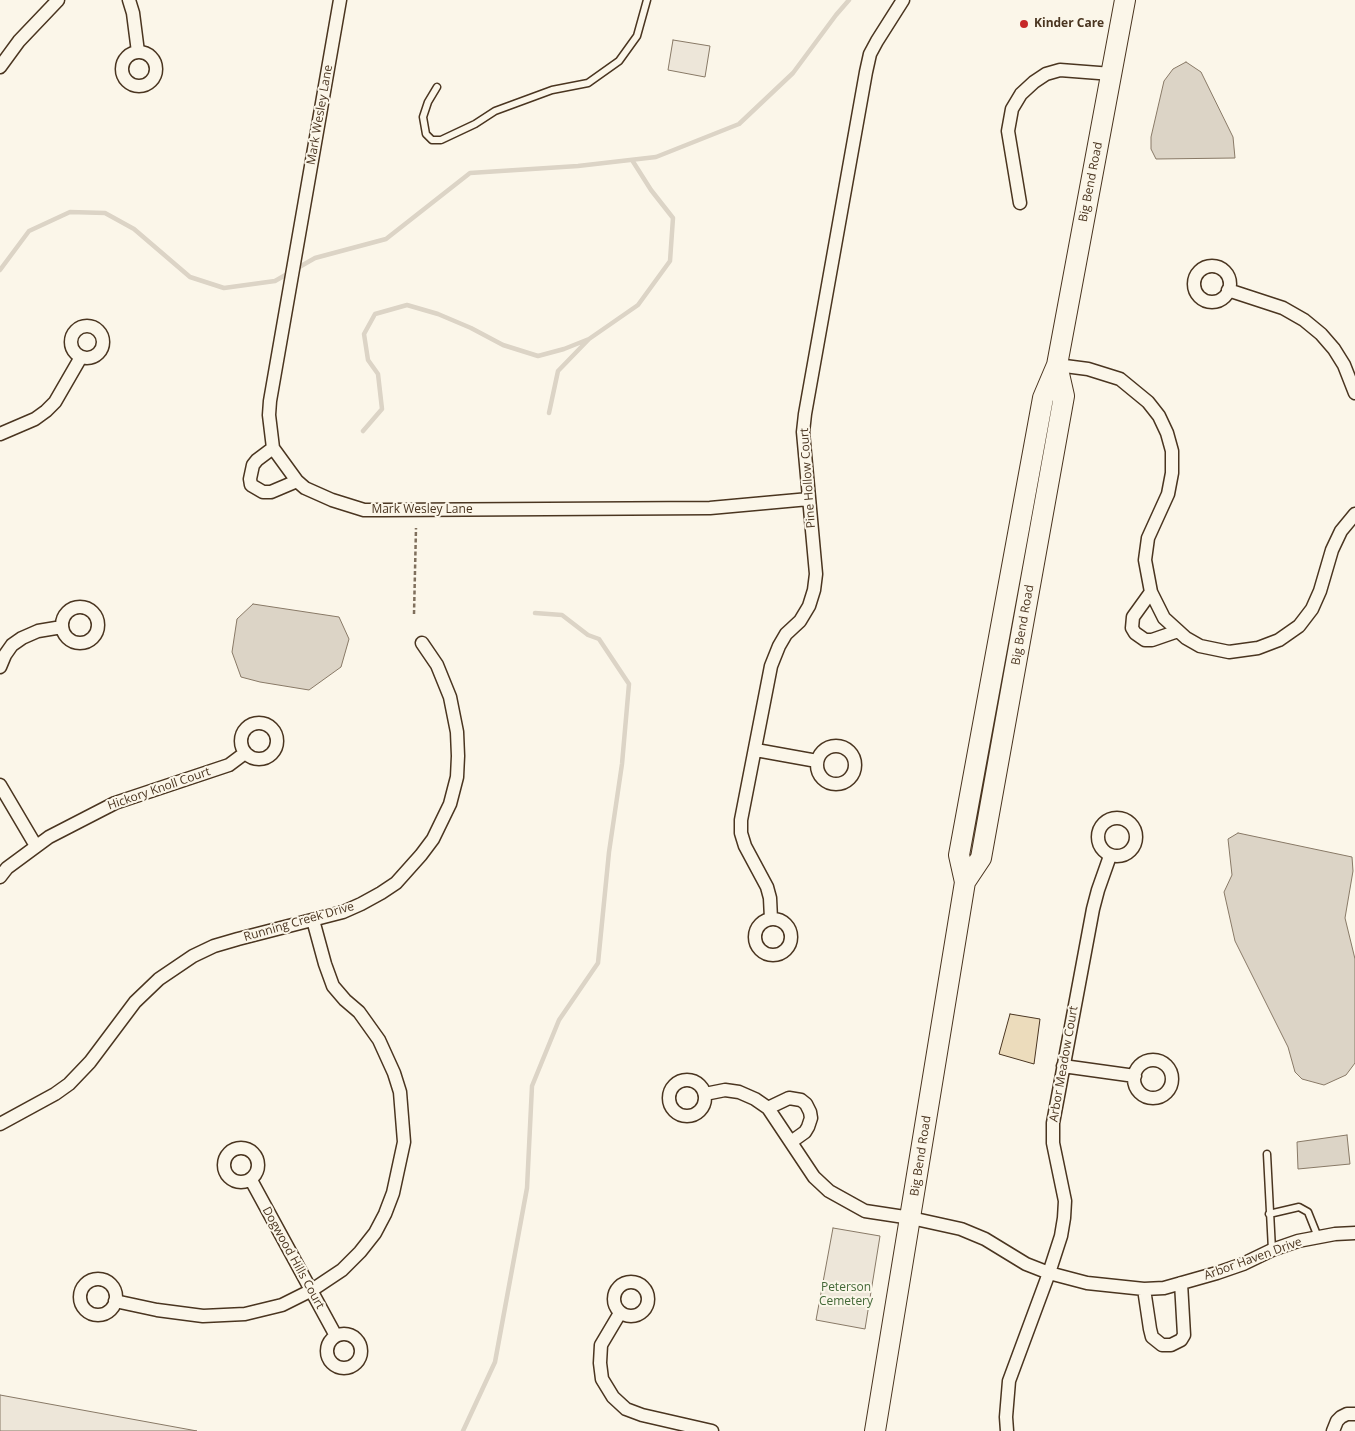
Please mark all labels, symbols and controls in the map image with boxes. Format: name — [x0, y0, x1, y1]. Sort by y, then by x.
place label: Kinder Care — [1034, 17, 1104, 31]
marker: Kinder Care — [1018, 18, 1030, 30]
street label: Mark Wesley Lane — [304, 64, 336, 166]
street label: Big Bend Road — [1076, 141, 1106, 223]
street label: Pine Hollow Court — [797, 427, 819, 529]
street label: Mark Wesley Lane — [371, 503, 473, 517]
street label: Big Bend Road — [1009, 584, 1037, 666]
street label: Hickory Knoll Court — [106, 765, 212, 813]
street label: Running Creek Drive — [242, 899, 356, 945]
street label: Arbor Meadow Court — [1047, 1005, 1081, 1123]
street label: Big Bend Road — [908, 1115, 934, 1197]
street label: Dogwood Hills Court — [259, 1204, 327, 1312]
street label: Arbor Haven Drive — [1202, 1235, 1304, 1283]
park label: Peterson Cemetery — [819, 1281, 873, 1309]

